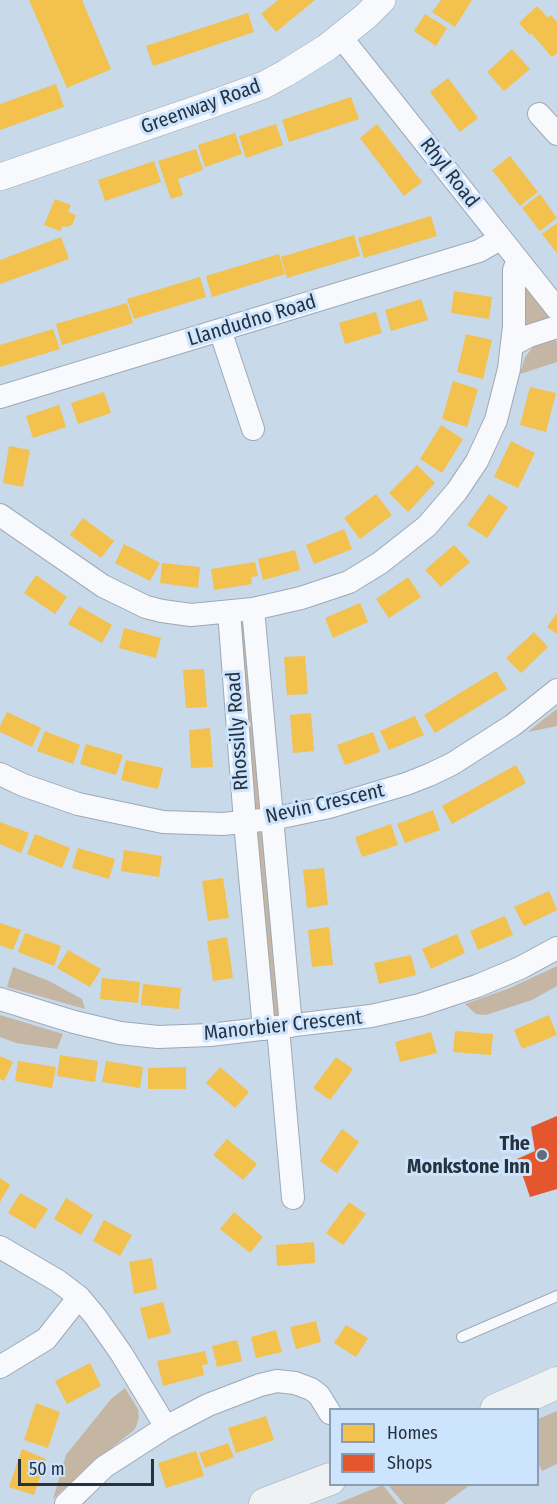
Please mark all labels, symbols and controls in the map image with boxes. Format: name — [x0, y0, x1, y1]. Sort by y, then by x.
street label: Greenway Road — [138, 74, 264, 140]
street label: Rhyl Road — [414, 133, 484, 213]
street label: Llandudno Road — [185, 290, 319, 352]
street label: Rhossilly Road — [222, 671, 254, 791]
street label: Nevin Crescent — [263, 779, 387, 829]
street label: Manorbier Crescent — [203, 1006, 363, 1046]
place label: The Monkstone Inn — [407, 1132, 530, 1179]
marker: The Monkstone Inn — [535, 1148, 549, 1162]
legend — [329, 1408, 539, 1486]
text: Homes — [387, 1422, 438, 1444]
scale bar — [21, 1447, 158, 1485]
text: Shops — [387, 1452, 432, 1474]
text: 50 m — [29, 1458, 65, 1480]

